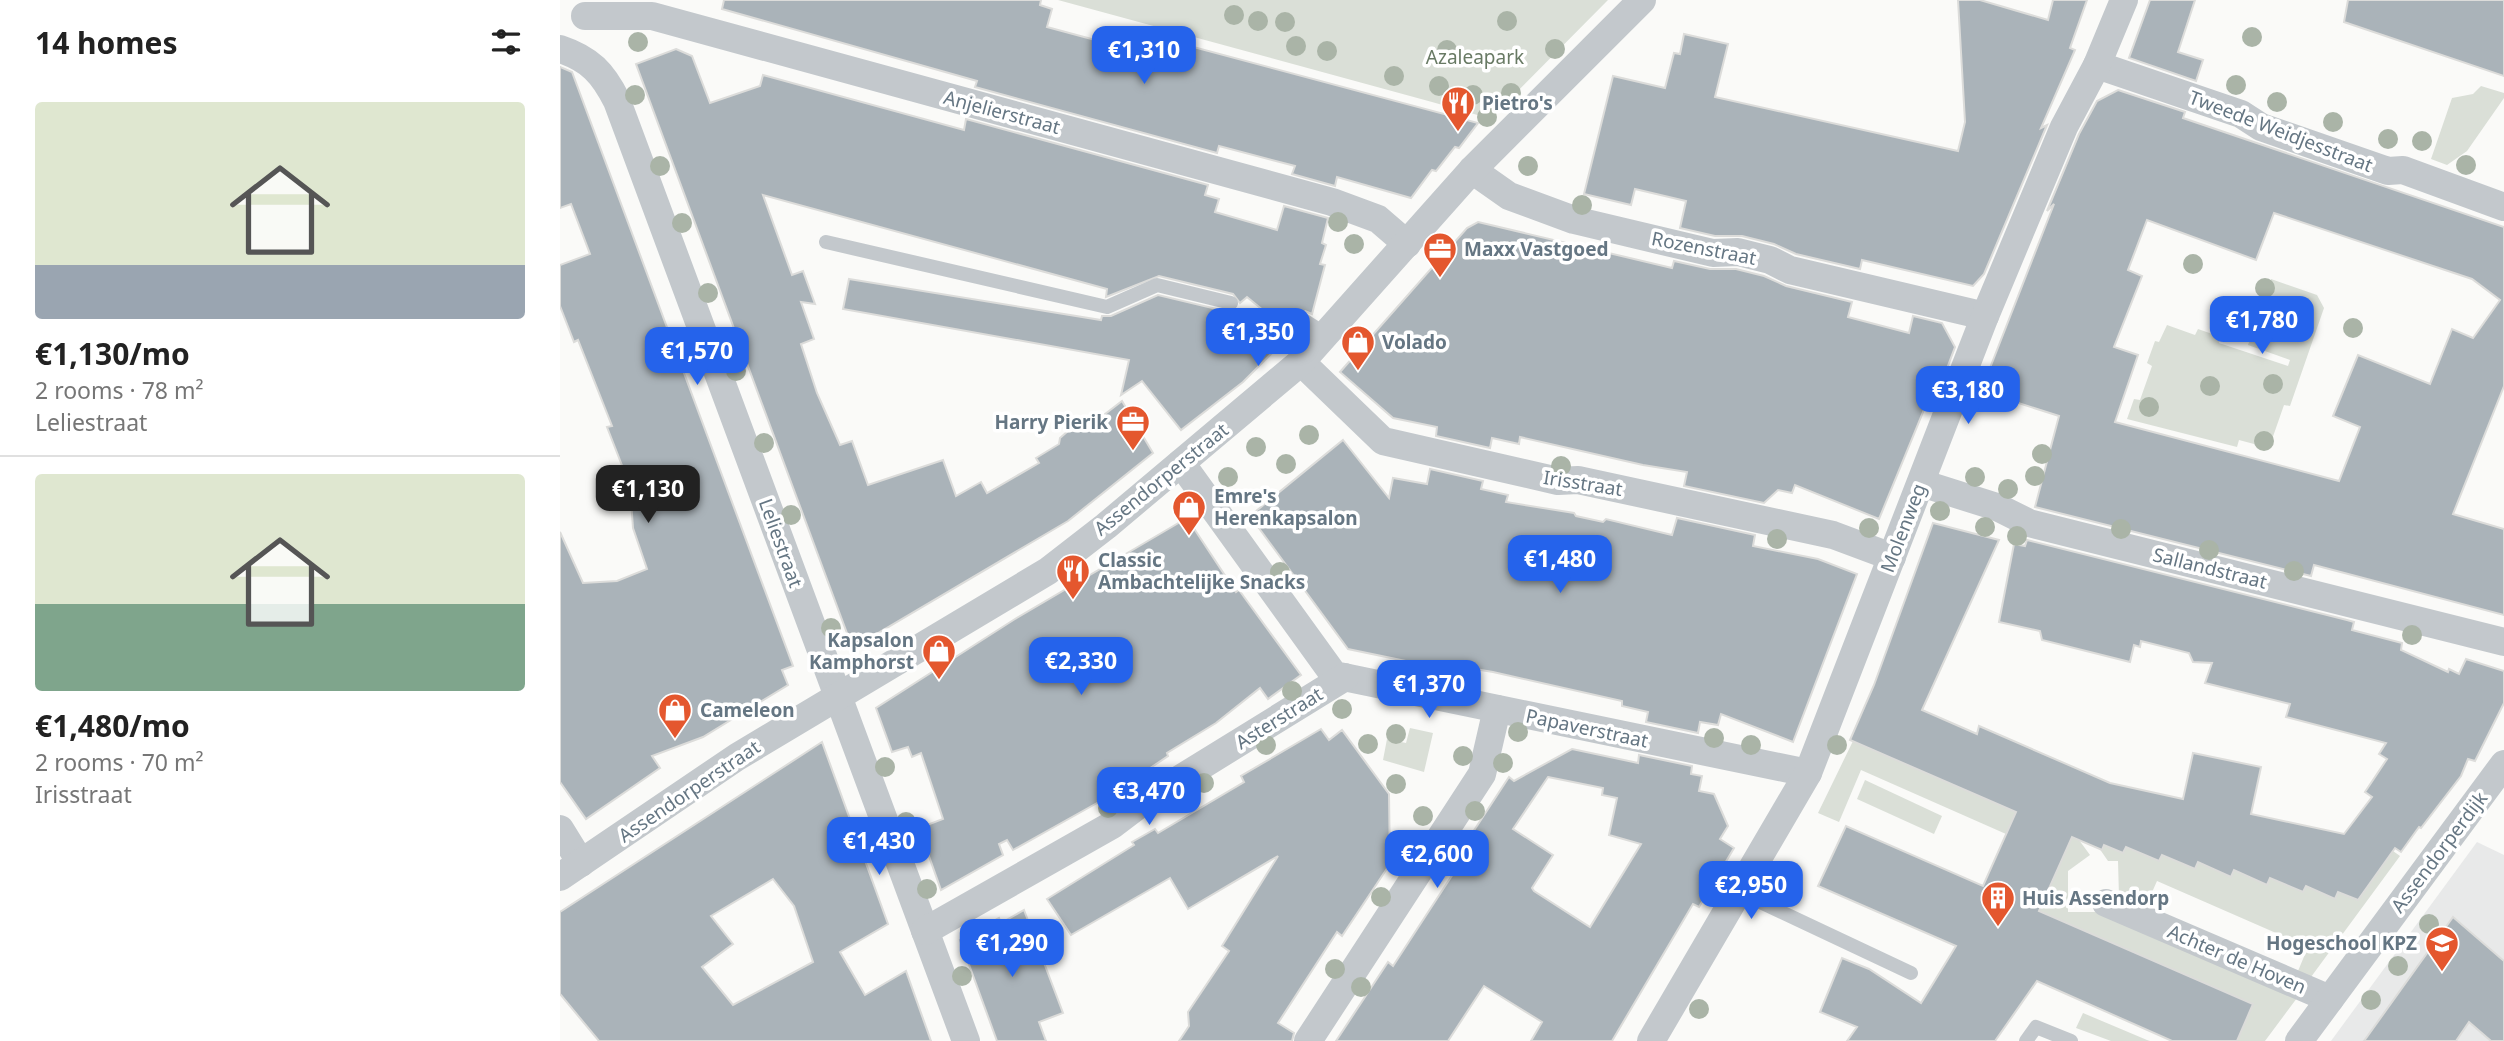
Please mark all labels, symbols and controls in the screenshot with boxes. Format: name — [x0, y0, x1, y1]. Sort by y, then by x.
text: 14 homes — [35, 22, 178, 63]
icon: filters — [487, 23, 525, 61]
pin: €1,310 — [1087, 27, 1201, 86]
text: €1,310 — [1108, 33, 1180, 65]
park label: Azaleapark — [1426, 44, 1524, 70]
street label: Anjelierstraat — [941, 84, 1063, 140]
restaurant icon: Pietro's — [1439, 84, 1477, 133]
street label: Tweede Weidjesstraat — [2185, 84, 2377, 178]
place label: Pietro's — [1482, 90, 1553, 116]
icon: home — [217, 147, 343, 273]
street label: Rozenstraat — [1649, 225, 1759, 271]
office icon: Maxx Vastgoed — [1421, 230, 1459, 279]
place label: Maxx Vastgoed — [1464, 236, 1609, 262]
pin: €1,780 — [2205, 296, 2319, 356]
text: €1,780 — [2226, 303, 2298, 335]
pin: €1,350 — [1201, 308, 1315, 368]
text: €1,350 — [1222, 315, 1294, 347]
shop icon: Volado — [1339, 323, 1377, 372]
pin: €1,570 — [640, 328, 754, 387]
place label: Volado — [1382, 329, 1447, 355]
text: €1,130/mo — [35, 333, 190, 374]
text: €1,570 — [661, 334, 733, 366]
pin: €3,180 — [1911, 366, 2025, 426]
text: €3,180 — [1932, 373, 2004, 405]
text: 2 rooms · 78 m² — [35, 374, 204, 406]
office icon: Harry Pierik — [1114, 403, 1152, 452]
text: Leliestraat — [35, 406, 147, 438]
place label: Harry Pierik — [995, 409, 1108, 435]
street label: Assendorperstraat — [1088, 417, 1234, 541]
street label: Irisstraat — [1542, 464, 1625, 502]
pin: €1,130 — [591, 466, 705, 525]
text: €1,130 — [612, 472, 684, 504]
street label: Molenweg — [1874, 480, 1932, 576]
place label: Emre's Herenkapsalon — [1214, 483, 1358, 531]
shop icon: Emre's Herenkapsalon — [1170, 488, 1208, 537]
street label: Leliestraat — [753, 495, 809, 591]
icon: home — [217, 519, 343, 645]
pin: €1,480 — [1503, 536, 1617, 595]
street label: Sallandstraat — [2150, 541, 2270, 595]
text: €1,480 — [1524, 542, 1596, 574]
place label: Classic Ambachtelijke Snacks — [1098, 547, 1305, 595]
restaurant icon: Classic Ambachtelijke Snacks — [1054, 552, 1092, 601]
place label: Kapsalon Kamphorst — [809, 627, 914, 675]
shop icon: Kapsalon Kamphorst — [920, 632, 958, 681]
pin: €2,330 — [1024, 638, 1138, 697]
text: €2,330 — [1045, 644, 1117, 676]
pin: €1,370 — [1372, 660, 1486, 720]
text: €1,370 — [1393, 667, 1465, 699]
street label: Asterstraat — [1230, 681, 1328, 755]
shop icon: Cameleon — [656, 691, 694, 740]
place label: Cameleon — [700, 697, 795, 723]
street label: Papaverstraat — [1523, 702, 1651, 754]
text: €1,480/mo — [35, 705, 190, 746]
street label: Assendorperstraat — [613, 734, 765, 848]
text: 2 rooms · 70 m² — [35, 746, 204, 778]
pin: €3,470 — [1092, 768, 1206, 827]
text: €3,470 — [1113, 774, 1185, 806]
text: Irisstraat — [35, 778, 132, 810]
street label: Assendorperdijk — [2385, 786, 2493, 918]
pin: €1,430 — [822, 818, 936, 877]
text: €1,430 — [843, 824, 915, 856]
pin: €2,600 — [1380, 830, 1494, 890]
text: €2,600 — [1401, 837, 1473, 869]
pin: €2,950 — [1694, 862, 1808, 921]
text: €2,950 — [1715, 868, 1787, 900]
building icon: Huis Assendorp — [1979, 879, 2017, 928]
place label: Huis Assendorp — [2022, 885, 2169, 911]
street label: Achter de Hoven — [2164, 918, 2310, 1000]
pin: €1,290 — [955, 920, 1069, 979]
school or university icon: Hogeschool KPZ — [2423, 924, 2461, 973]
text: €1,290 — [976, 926, 1048, 958]
place label: Hogeschool KPZ — [2266, 930, 2417, 956]

